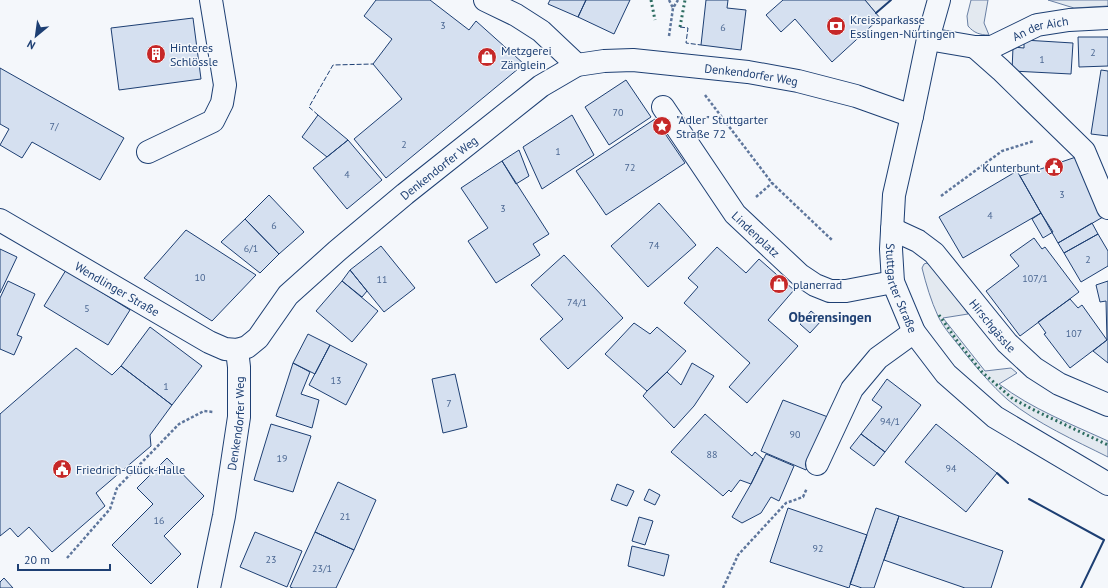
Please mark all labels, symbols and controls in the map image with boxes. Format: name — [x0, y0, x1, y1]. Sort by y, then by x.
place label: Kreissparkasse Esslingen-Nürtingen — [850, 12, 955, 41]
street label: An der Aich — [1009, 13, 1069, 44]
bank icon: Kreissparkasse Esslingen-Nürtingen — [825, 15, 847, 37]
north arrow — [16, 16, 56, 56]
house number: 3 — [440, 19, 446, 32]
house number: 6 — [720, 21, 726, 34]
text: N — [25, 37, 38, 53]
place label: Hinteres Schlössle — [170, 40, 218, 69]
building icon: Hinteres Schlössle — [145, 43, 167, 65]
place label: Metzgerei Zänglein — [501, 43, 552, 72]
shop icon: Metzgerei Zänglein — [476, 46, 498, 68]
house number: 2 — [1090, 46, 1096, 59]
house number: 1 — [1039, 53, 1045, 66]
street label: Denkendorfer Weg — [704, 60, 799, 88]
house number: 70 — [613, 106, 624, 119]
place label: "Adler" Stuttgarter Straße 72 — [676, 112, 768, 141]
place icon: "Adler" Stuttgarter Straße 72 — [651, 115, 673, 137]
house number: 7/ — [50, 120, 59, 133]
street label: Denkendorfer Weg — [397, 132, 480, 203]
house number: 2 — [401, 138, 407, 151]
house number: 1 — [555, 145, 561, 158]
public building icon: Kunterbunt — [1043, 156, 1065, 178]
place label: Kunterbunt — [982, 160, 1040, 175]
house number: 72 — [625, 161, 635, 174]
house number: 4 — [344, 168, 350, 181]
house number: 3 — [1059, 188, 1065, 201]
house number: 3 — [500, 202, 506, 215]
street label: Lindenplatz — [729, 208, 783, 260]
house number: 4 — [987, 209, 993, 222]
house number: 6 — [271, 219, 277, 232]
house number: 74 — [649, 239, 660, 252]
house number: 6/1 — [244, 242, 258, 255]
street label: Stuttgarter Straße — [883, 243, 921, 335]
house number: 2 — [1085, 253, 1091, 266]
street label: Wendlinger Straße — [72, 258, 162, 319]
house number: 10 — [195, 271, 206, 284]
house number: 107/1 — [1022, 272, 1048, 285]
house number: 11 — [377, 273, 387, 286]
shop icon: planerrad — [768, 273, 790, 295]
place label: planerrad — [793, 277, 842, 292]
house number: 74/1 — [567, 296, 587, 309]
street label: Hirschgässle — [967, 296, 1019, 355]
house number: 5 — [84, 302, 90, 315]
district label: Oberensingen — [788, 308, 872, 326]
house number: 107 — [1066, 327, 1082, 340]
house number: 13 — [331, 374, 341, 387]
street label: Denkendorfer Weg — [223, 376, 247, 471]
house number: 1 — [163, 380, 169, 393]
house number: 7 — [446, 397, 452, 410]
house number: 94/1 — [880, 415, 900, 428]
house number: 90 — [790, 428, 801, 441]
house number: 88 — [707, 448, 717, 461]
house number: 19 — [277, 452, 287, 465]
public building icon: Friedrich-Glück-Halle — [51, 458, 73, 480]
place label: Friedrich-Glück-Halle — [76, 462, 185, 477]
house number: 94 — [946, 462, 957, 475]
house number: 21 — [340, 510, 350, 523]
house number: 16 — [154, 514, 164, 527]
house number: 92 — [813, 542, 823, 555]
scale bar — [18, 546, 110, 572]
text: 20 m — [24, 552, 50, 567]
house number: 23 — [266, 553, 276, 566]
house number: 23/1 — [312, 562, 332, 575]

